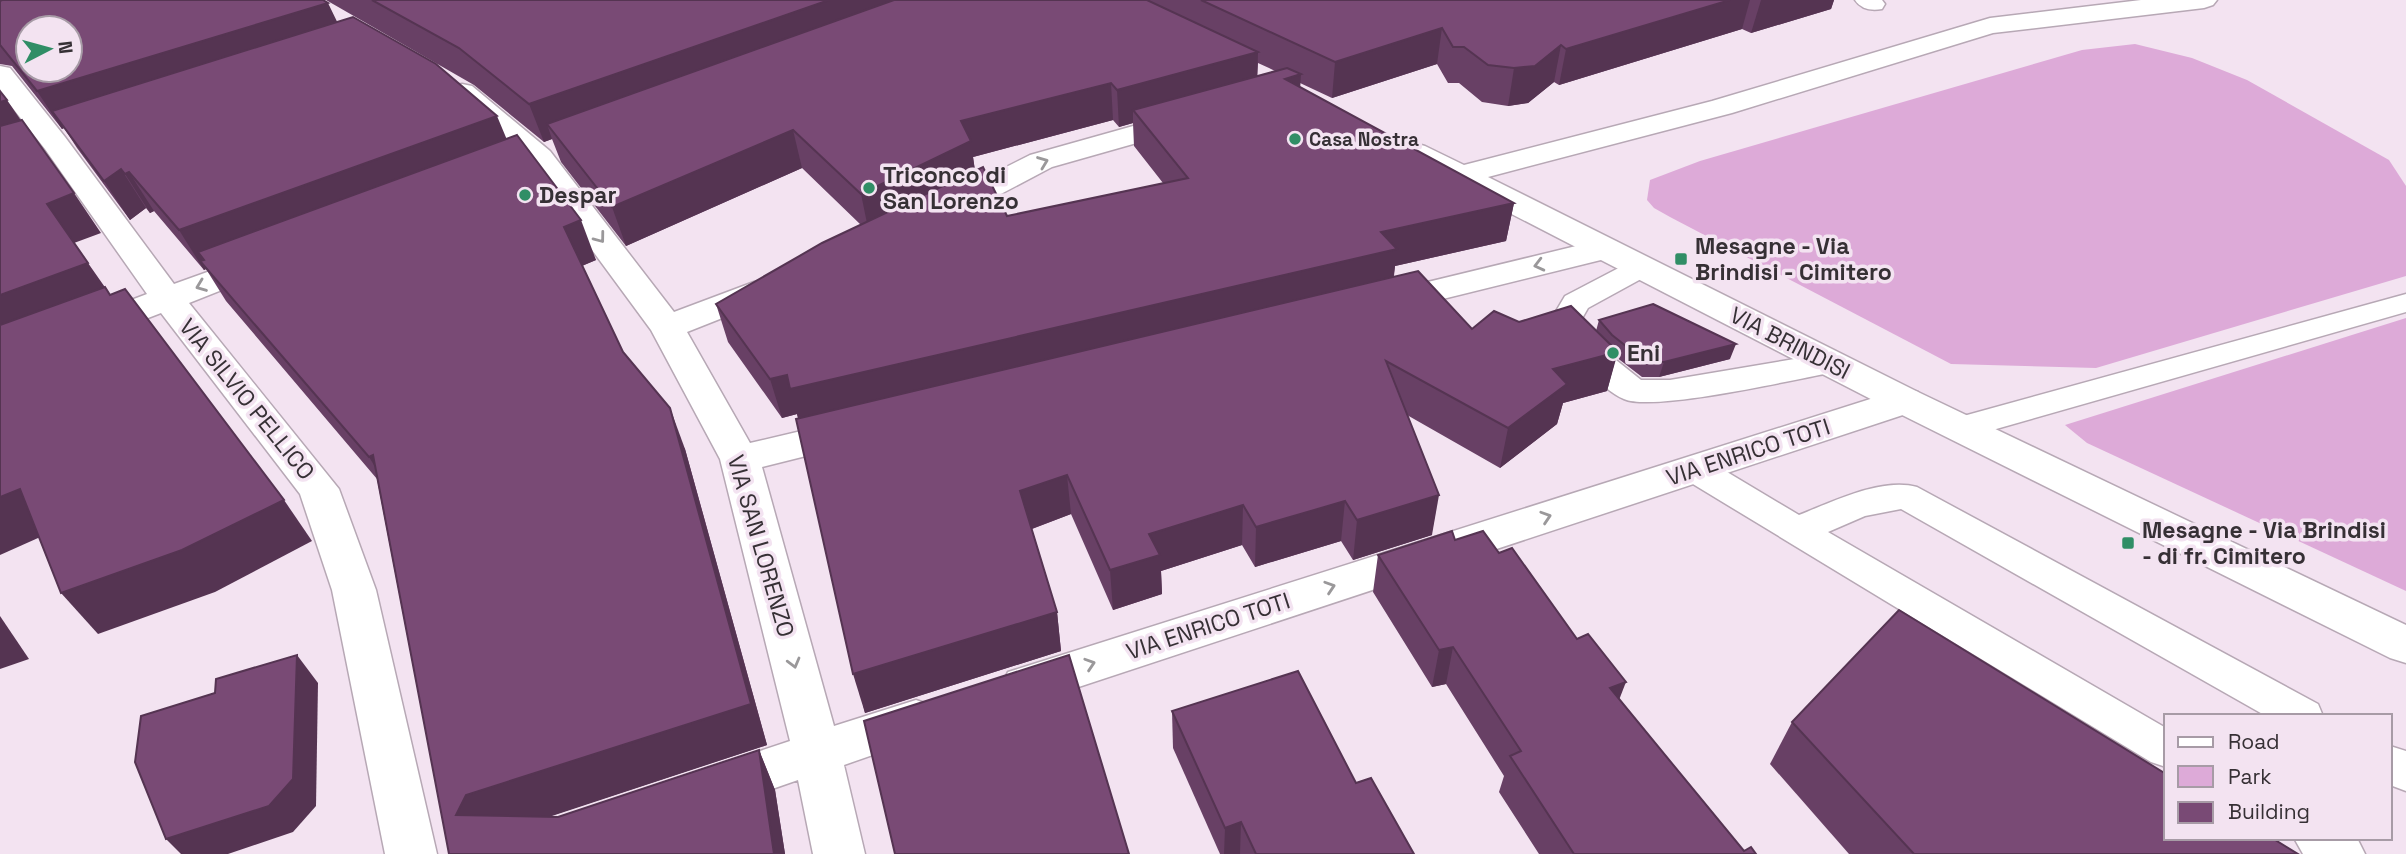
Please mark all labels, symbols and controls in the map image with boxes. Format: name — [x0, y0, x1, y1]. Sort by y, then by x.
north arrow — [14, 14, 84, 84]
text: N — [52, 40, 79, 55]
place label: Casa Nostra — [1309, 127, 1419, 152]
marker: Casa Nostra — [1287, 131, 1303, 147]
one-way arrow — [1036, 156, 1048, 170]
place label: Triconco di San Lorenzo — [883, 160, 1019, 216]
place label: Despar — [539, 180, 617, 210]
marker: Triconco di San Lorenzo — [861, 180, 877, 196]
marker: Despar — [517, 187, 533, 203]
one-way arrow — [592, 231, 605, 243]
place label: Mesagne - Via Brindisi - Cimitero — [1695, 231, 1892, 287]
marker: Mesagne - Via Brindisi - Cimitero — [1673, 251, 1689, 267]
one-way arrow — [1533, 257, 1545, 271]
one-way arrow — [195, 277, 207, 291]
street label: VIA BRINDISI — [1725, 300, 1855, 386]
street label: VIA SILVIO PELLICO — [173, 312, 321, 486]
place label: Eni — [1627, 338, 1660, 368]
marker: Eni — [1605, 345, 1621, 361]
street label: VIA ENRICO TOTI — [1662, 411, 1834, 493]
street label: VIA SAN LORENZO — [721, 451, 801, 641]
one-way arrow — [1539, 511, 1552, 525]
place label: Mesagne - Via Brindisi - di fr. Cimitero — [2142, 515, 2386, 571]
marker: Mesagne - Via Brindisi - di fr. Cimitero — [2120, 535, 2136, 551]
one-way arrow — [1323, 581, 1335, 595]
street label: VIA ENRICO TOTI — [1122, 585, 1294, 667]
one-way arrow — [786, 657, 800, 669]
one-way arrow — [1083, 658, 1096, 672]
legend — [2164, 714, 2392, 840]
text: Road — [2228, 728, 2280, 755]
text: Park — [2228, 763, 2272, 790]
text: Building — [2228, 798, 2310, 825]

